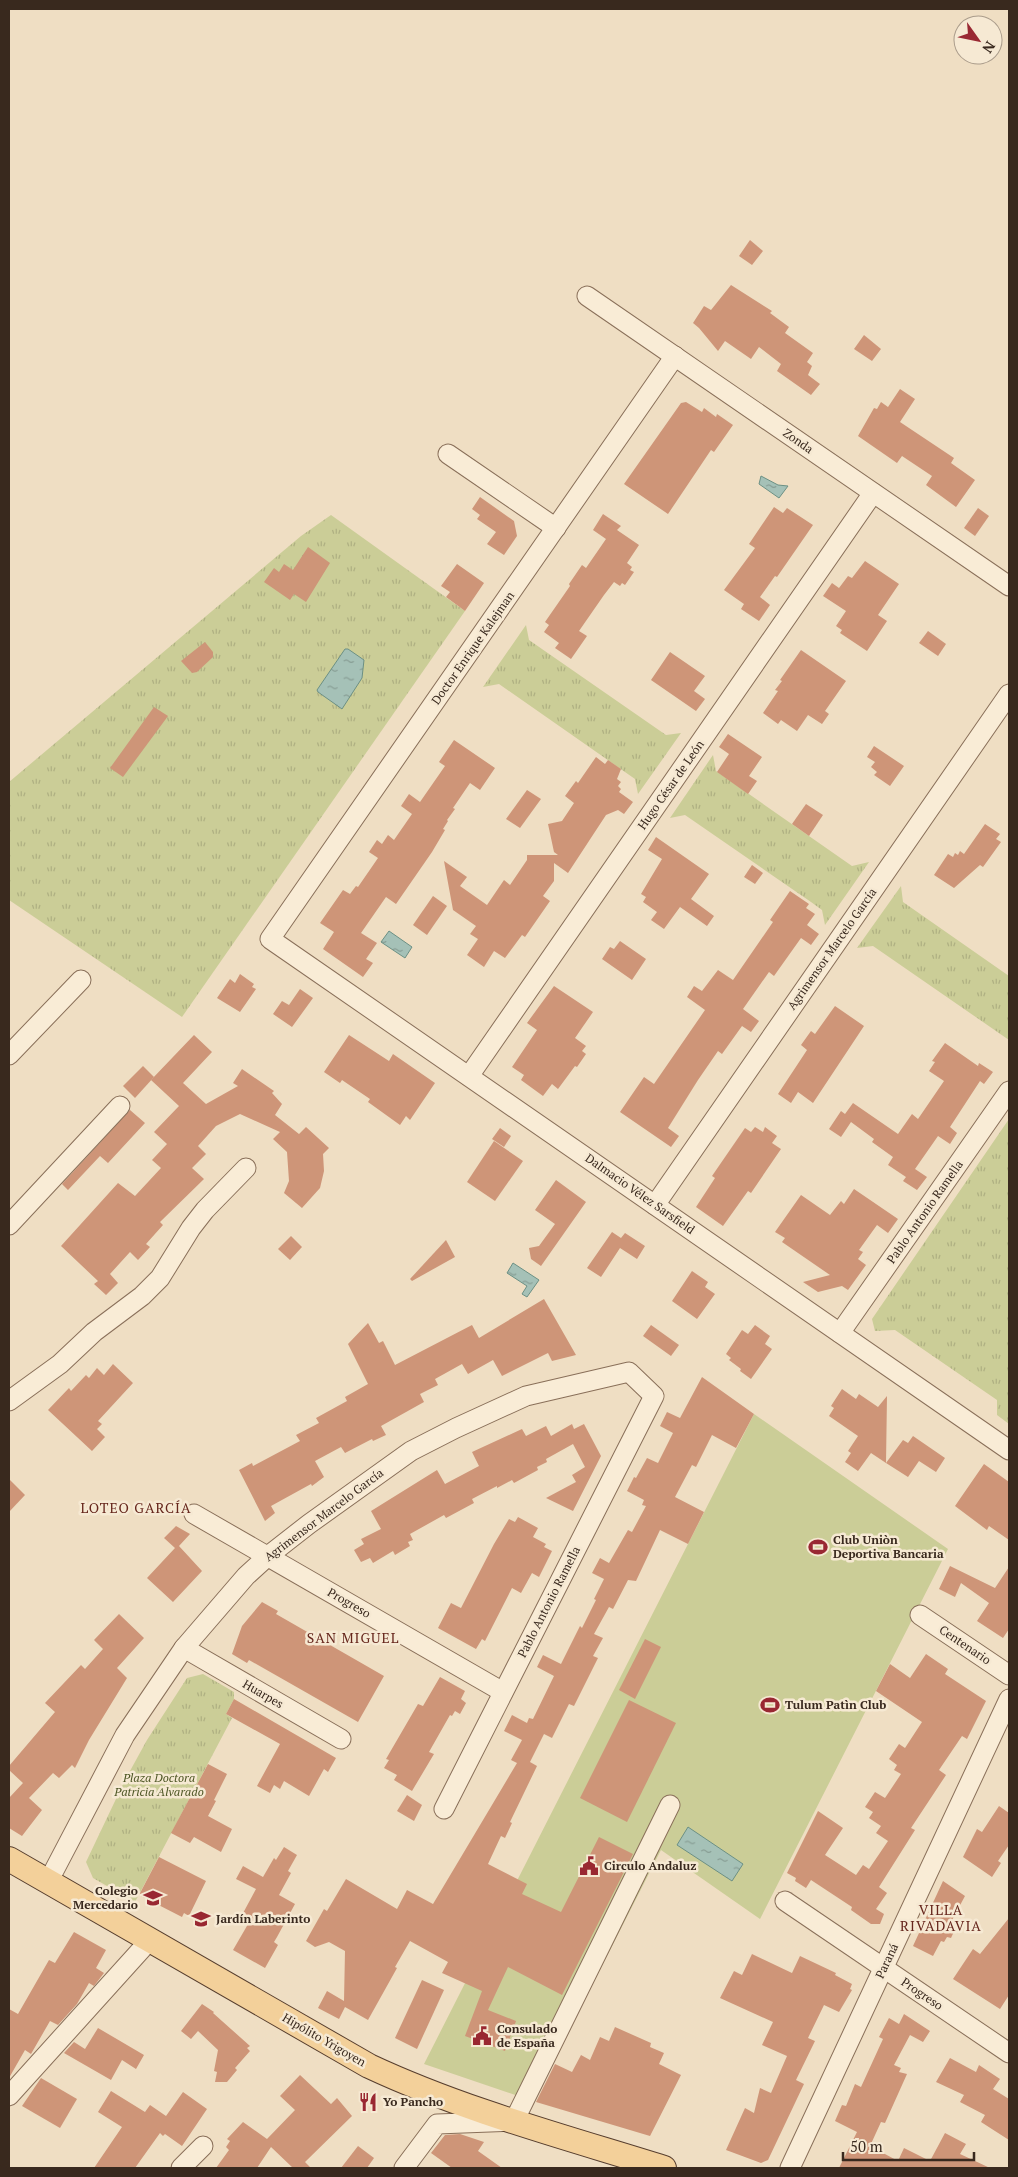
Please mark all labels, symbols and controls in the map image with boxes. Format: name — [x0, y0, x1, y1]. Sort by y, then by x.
north arrow — [953, 15, 1003, 65]
text: N — [978, 38, 1000, 57]
street label: Zonda — [780, 425, 816, 456]
street label: Doctor Enrique Kalejman — [428, 588, 517, 707]
street label: Hugo César de León — [634, 737, 707, 832]
street label: Agrimensor Marcelo García — [784, 885, 879, 1012]
street label: Dalmacio Vélez Sarsfield — [583, 1150, 698, 1237]
street label: Pablo Antonio Ramella — [883, 1157, 966, 1266]
street label: Agrimensor Marcelo García — [261, 1465, 386, 1564]
district label: LOTEO GARCÍA — [80, 1498, 192, 1517]
place label: Club Uniòn Deportiva Bancaria — [833, 1532, 944, 1561]
sports icon: Club Uniòn Deportiva Bancaria — [807, 1536, 829, 1558]
street label: Pablo Antonio Ramella — [514, 1544, 583, 1660]
street label: Progreso — [325, 1584, 374, 1621]
street label: Centenario — [937, 1622, 994, 1668]
district label: SAN MIGUEL — [307, 1628, 399, 1647]
street label: Huarpes — [240, 1676, 286, 1711]
sports icon: Tulum Patìn Club — [759, 1694, 781, 1716]
place label: Tulum Patìn Club — [785, 1697, 886, 1712]
park label: Plaza Doctora Patricia Alvarado — [113, 1770, 204, 1799]
public building icon: Circulo Andaluz — [578, 1855, 600, 1877]
place label: Circulo Andaluz — [604, 1858, 696, 1873]
place label: Colegio Mercedario — [73, 1883, 138, 1912]
school or university icon: Colegio Mercedario — [142, 1887, 164, 1909]
district label: VILLA RIVADAVIA — [900, 1900, 982, 1935]
school or university icon: Jardín Laberinto — [190, 1908, 212, 1930]
place label: Jardín Laberinto — [216, 1911, 310, 1926]
street label: Paraná — [872, 1941, 901, 1981]
street label: Progreso — [899, 1974, 946, 2013]
street label: Hipólito Yrigoyen — [280, 2010, 369, 2069]
place label: Consulado de España — [497, 2021, 557, 2050]
public building icon: Consulado de España — [471, 2025, 493, 2047]
restaurant icon: Yo Pancho — [357, 2091, 379, 2113]
place label: Yo Pancho — [383, 2094, 443, 2109]
scale bar — [843, 2130, 974, 2162]
text: 50 m — [850, 2136, 883, 2156]

